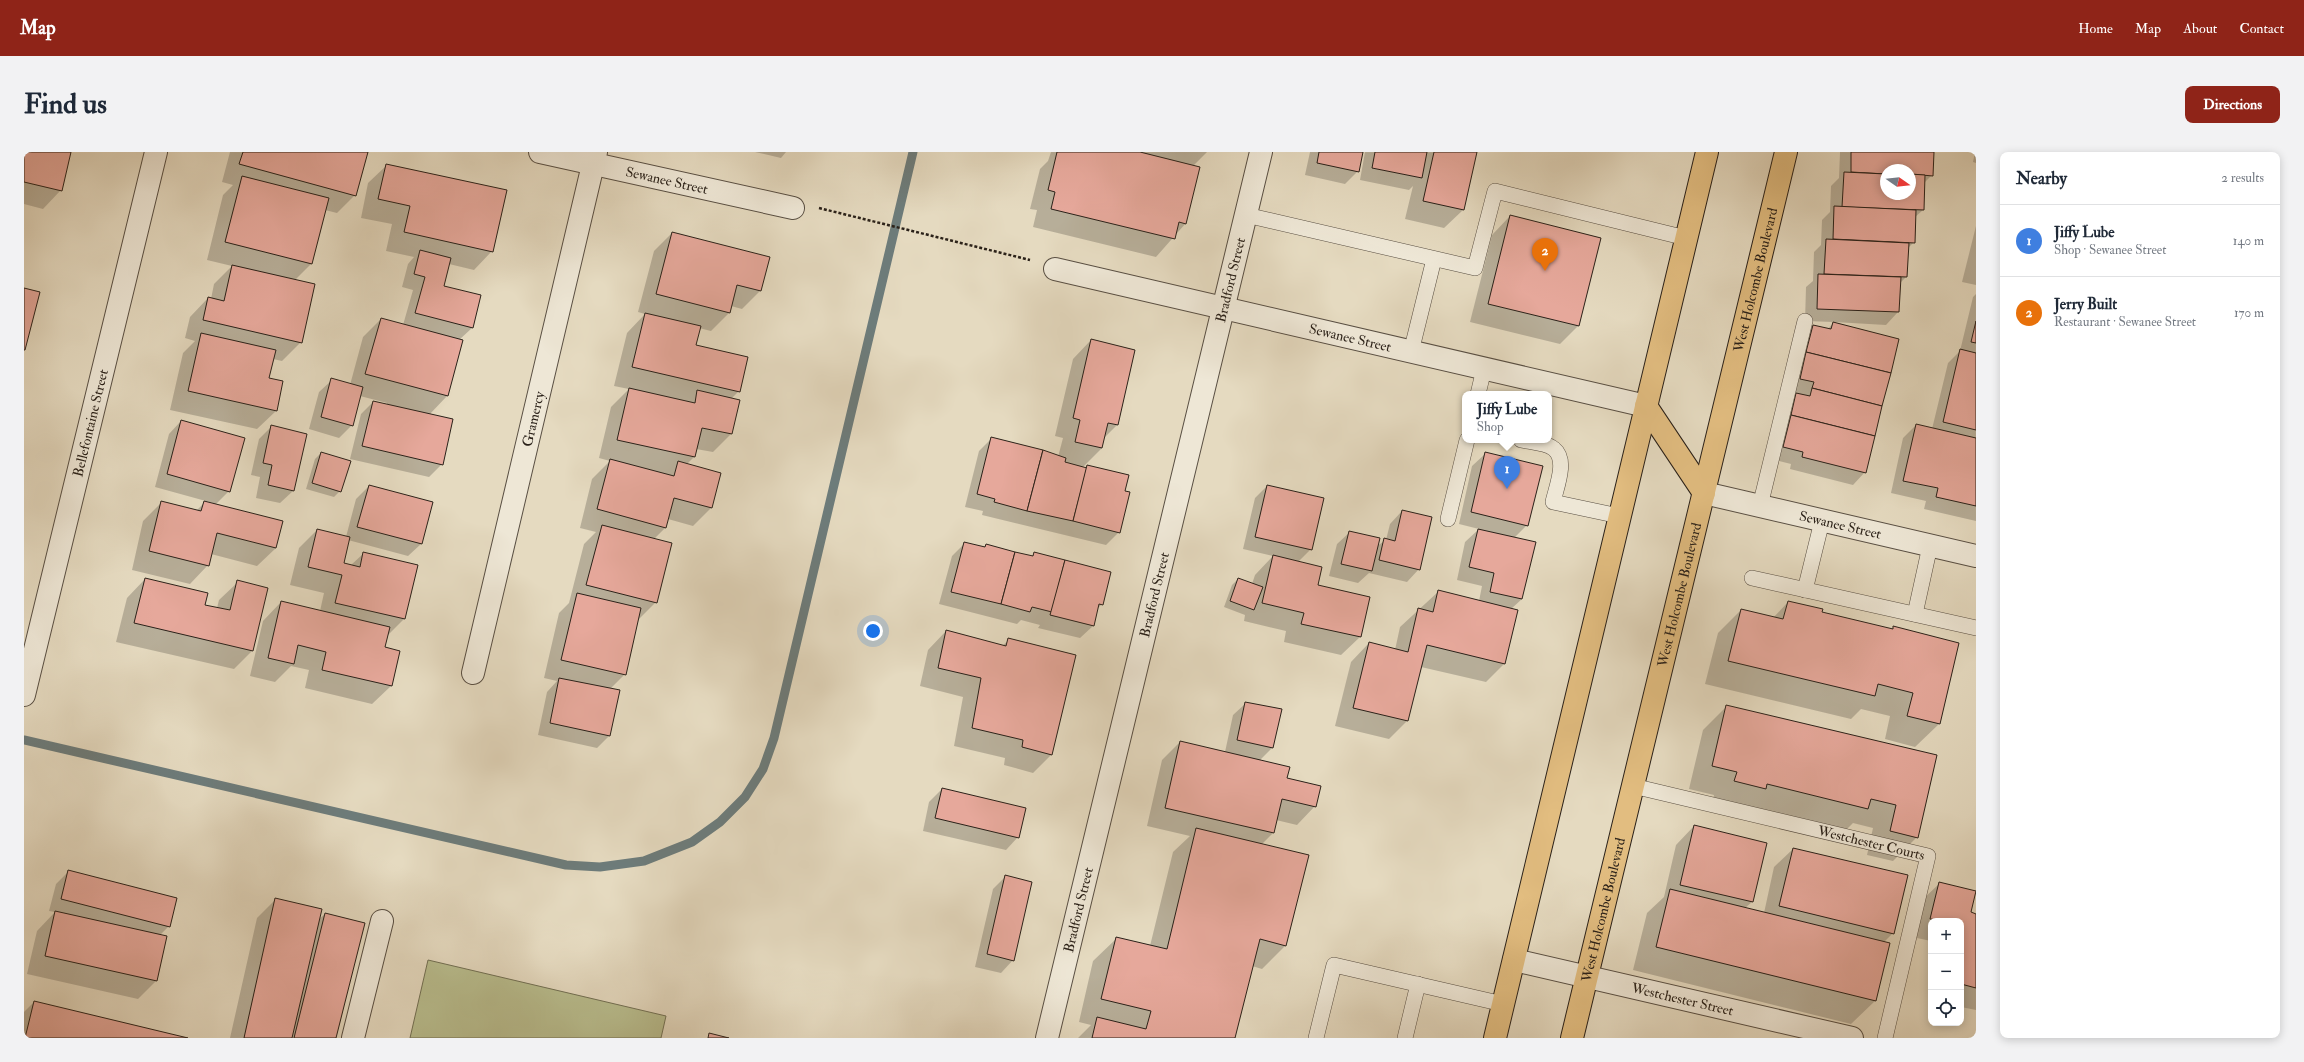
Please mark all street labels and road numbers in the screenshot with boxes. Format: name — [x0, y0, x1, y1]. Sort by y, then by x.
street label: Sewanee Street — [624, 163, 710, 198]
street label: West Holcombe Boulevard — [1729, 206, 1781, 355]
street label: Bradford Street — [1212, 235, 1249, 324]
street label: Sewanee Street — [1307, 320, 1393, 355]
street label: Bellefontaine Street — [69, 367, 112, 478]
street label: Gramercy — [518, 389, 549, 448]
street label: Sewanee Street — [1798, 507, 1884, 542]
street label: West Holcombe Boulevard — [1653, 521, 1705, 670]
street label: Bradford Street — [1136, 550, 1173, 639]
street label: Westchester Courts — [1815, 821, 1927, 863]
street label: West Holcombe Boulevard — [1577, 836, 1629, 985]
street label: Bradford Street — [1060, 865, 1097, 954]
street label: Westchester Street — [1629, 979, 1736, 1019]

